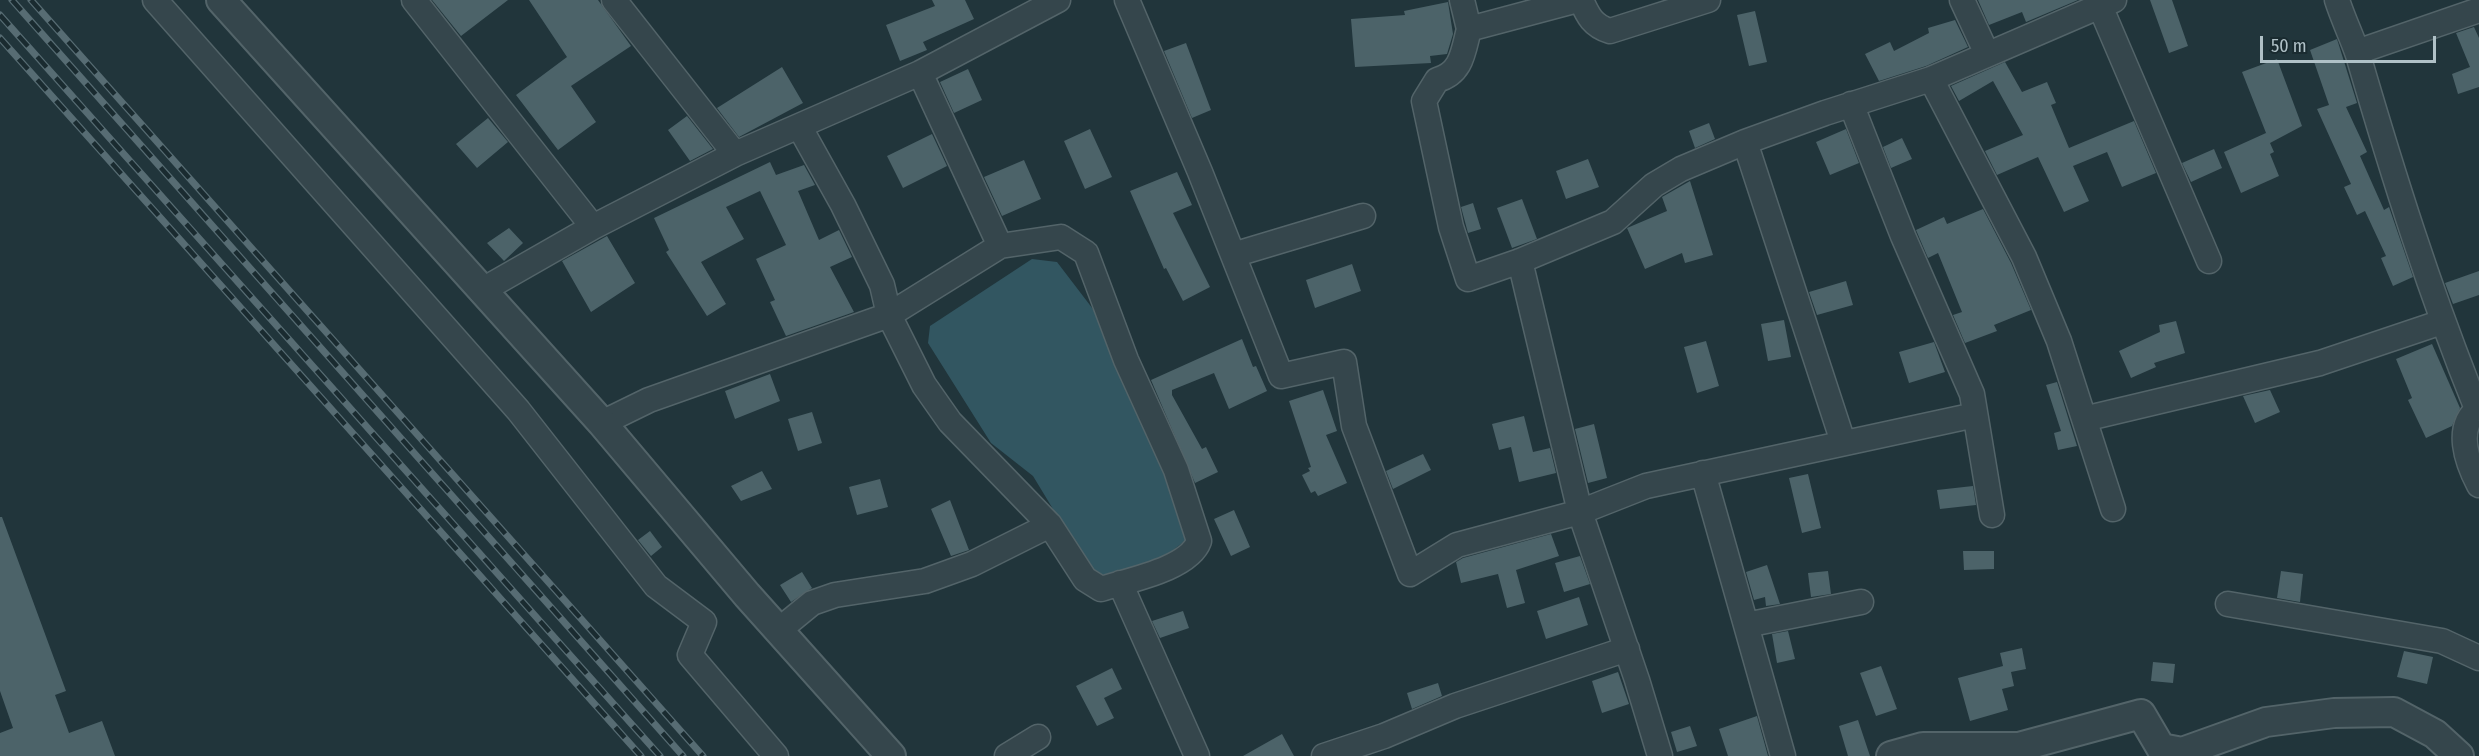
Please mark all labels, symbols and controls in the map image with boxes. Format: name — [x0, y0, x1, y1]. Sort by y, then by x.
scale bar — [2263, 24, 2438, 62]
text: 50 m — [2271, 35, 2307, 57]

